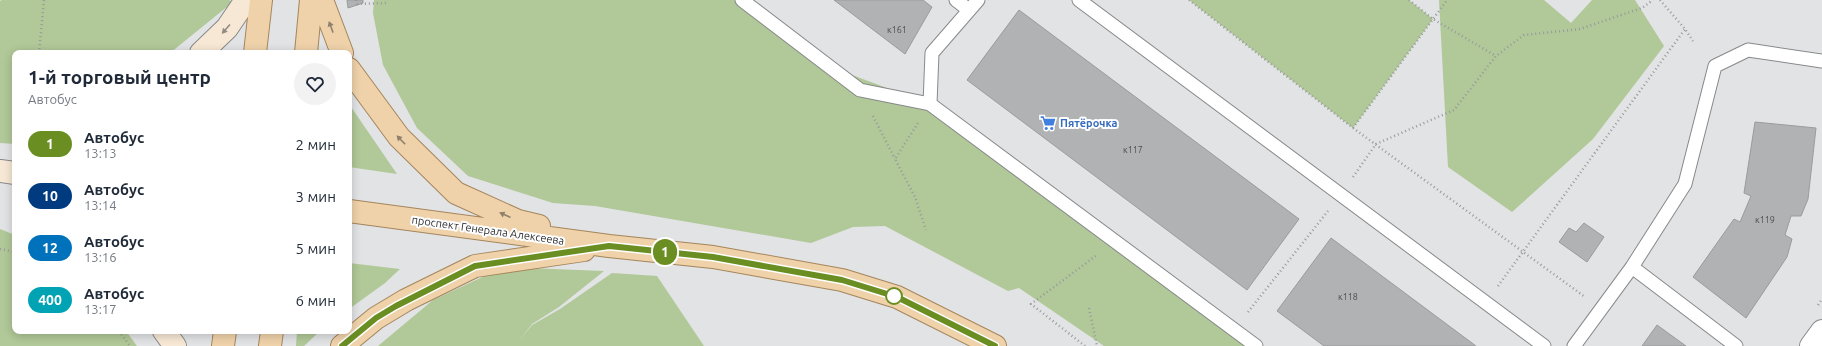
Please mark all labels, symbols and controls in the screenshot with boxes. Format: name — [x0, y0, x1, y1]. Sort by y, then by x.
one-way arrow — [328, 20, 334, 32]
one-way arrow — [222, 24, 231, 33]
house number: к161 — [887, 25, 907, 35]
button: heart — [294, 63, 336, 105]
text: 1-й торговый центр — [28, 66, 211, 88]
text: Автобус — [28, 92, 77, 106]
supermarket icon: Пятёрочка — [1039, 114, 1057, 132]
place label: Пятёрочка — [1060, 117, 1118, 129]
text: Автобус — [84, 129, 144, 146]
one-way arrow — [397, 134, 406, 145]
text: 1 — [46, 136, 54, 152]
text: 2 мин — [296, 136, 336, 153]
house number: к117 — [1123, 145, 1143, 155]
text: 13:13 — [84, 146, 117, 160]
text: Автобус — [84, 181, 144, 198]
text: 10 — [42, 188, 58, 204]
text: 3 мин — [296, 188, 336, 205]
text: 13:14 — [84, 198, 117, 212]
one-way arrow — [499, 212, 510, 218]
street label: проспект Генерала Алексеева — [411, 213, 565, 247]
house number: к119 — [1755, 215, 1775, 225]
text: Автобус — [84, 233, 144, 250]
line badge: 1 — [652, 239, 678, 265]
text: 12 — [42, 240, 58, 256]
text: 5 мин — [296, 240, 336, 257]
text: 1 — [661, 244, 669, 260]
text: 13:16 — [84, 250, 117, 264]
text: Автобус — [84, 285, 144, 302]
unlabelled marker — [885, 287, 903, 305]
text: 400 — [38, 292, 62, 308]
text: 6 мин — [296, 292, 336, 309]
house number: к118 — [1338, 292, 1358, 302]
text: 13:17 — [84, 302, 117, 316]

